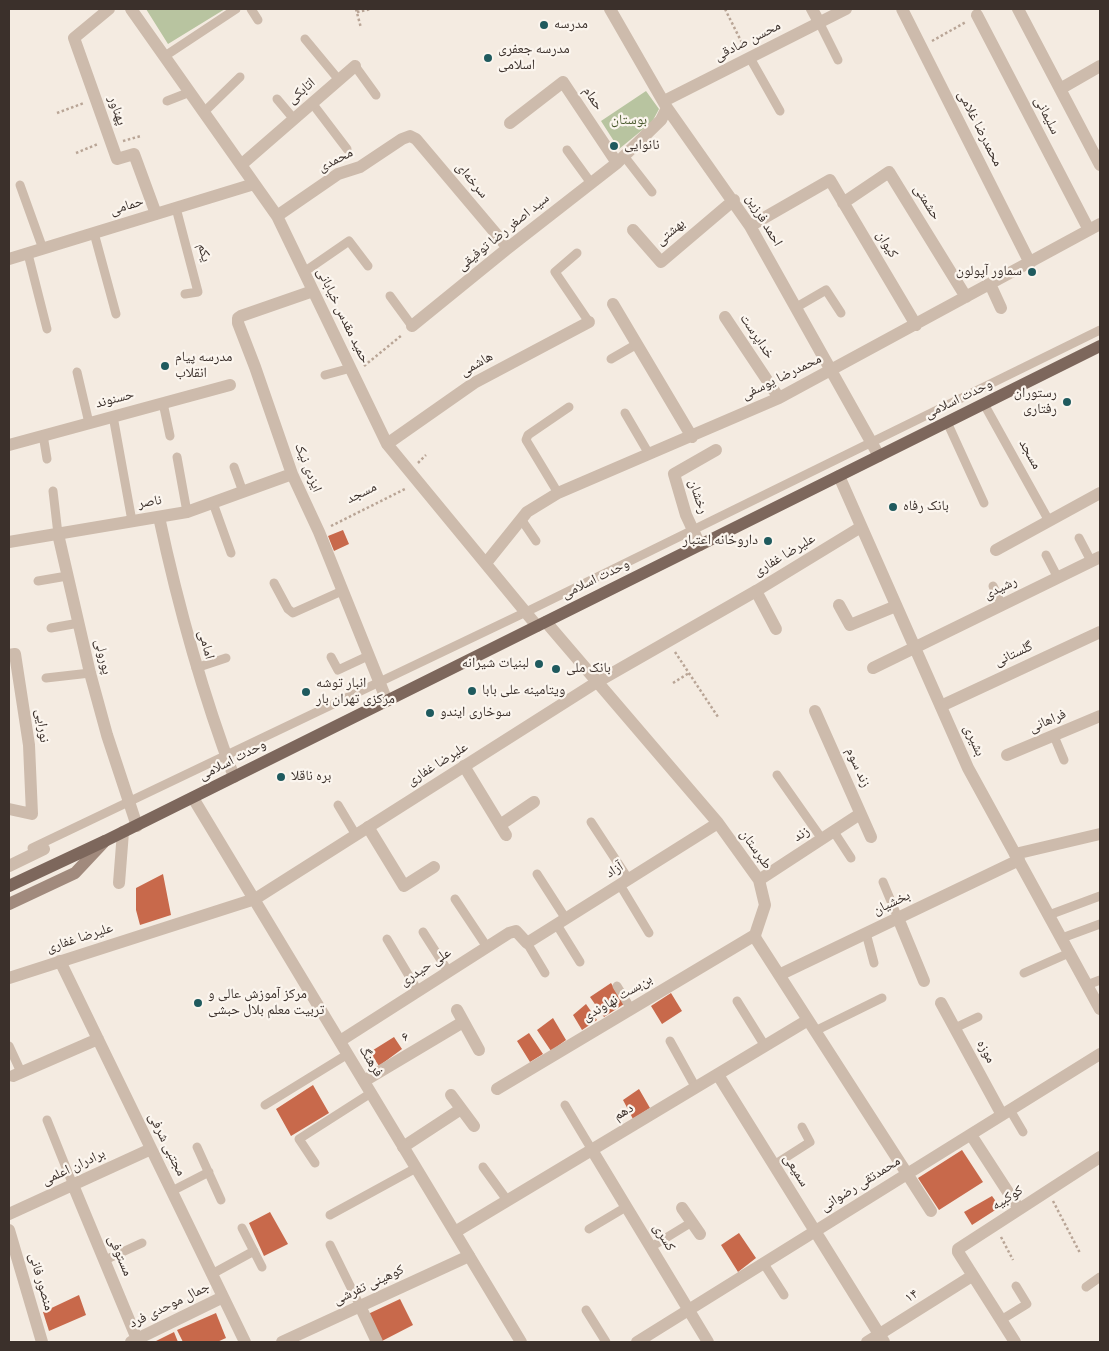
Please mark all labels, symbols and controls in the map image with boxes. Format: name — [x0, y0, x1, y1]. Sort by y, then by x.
place label: مدرسه — [554, 17, 588, 33]
street label: محسن صادقی — [712, 18, 784, 66]
marker: مدرسه — [538, 19, 550, 31]
place label: مدرسه جعفری اسلامی — [498, 42, 570, 74]
marker: مدرسه جعفری اسلامی — [482, 52, 494, 64]
street label: اتابکی — [285, 75, 319, 109]
street label: حمام — [578, 84, 606, 114]
street label: محمدرضا غلامی — [953, 88, 1005, 170]
street label: پهناور — [103, 94, 129, 128]
street label: سلیمانی — [1029, 94, 1063, 138]
park label: بوستان — [611, 113, 647, 129]
place label: نانوایی — [624, 138, 660, 154]
marker: نانوایی — [608, 140, 620, 152]
street label: محمدی — [316, 145, 356, 177]
street label: سرخه‌ای — [451, 159, 491, 203]
street label: حشمتی — [909, 182, 943, 224]
street label: سید اصغر رضا توفیقی — [454, 191, 554, 275]
street label: احمد فرزین — [741, 192, 785, 250]
street label: حمامی — [108, 194, 146, 220]
street label: بهشتی — [653, 216, 689, 250]
street label: کیوان — [871, 228, 901, 262]
street label: یکم — [192, 242, 214, 264]
place label: سماور آپولون — [956, 264, 1022, 280]
street label: حمید مقدس خیابانی — [312, 266, 372, 366]
marker: سماور آپولون — [1026, 266, 1038, 278]
street label: خداپرست — [735, 312, 777, 362]
street label: هاشمی — [458, 349, 496, 381]
place label: مدرسه پیام انقلاب — [175, 350, 232, 382]
street label: محمدرضا یوسفی — [739, 351, 825, 405]
marker: مدرسه پیام انقلاب — [159, 360, 171, 372]
street label: وحدت اسلامی — [922, 376, 996, 424]
place label: رستوران رفتاری — [1014, 386, 1057, 418]
street label: حسنوند — [94, 387, 136, 413]
marker: رستوران رفتاری — [1061, 396, 1073, 408]
street label: مسجد — [1014, 437, 1044, 473]
street label: ایزدی نیک — [290, 441, 324, 495]
street label: رخشان — [684, 478, 710, 516]
street label: مسجد — [344, 480, 380, 508]
street label: ناصر — [137, 493, 163, 513]
place label: بانک رفاه — [903, 499, 949, 515]
marker: بانک رفاه — [887, 501, 899, 513]
street label: علیرضا غفاری — [751, 531, 819, 581]
place label: داروخانه اعتبار — [683, 533, 758, 549]
marker: داروخانه اعتبار — [762, 535, 774, 547]
street label: وحدت اسلامی — [559, 556, 633, 604]
street label: رشیدی — [982, 574, 1020, 604]
street label: امامی — [193, 629, 217, 661]
street label: پورولی — [90, 638, 114, 676]
street label: گلستانی — [992, 639, 1036, 671]
place label: لبنیات شیرانه — [462, 656, 529, 672]
marker: لبنیات شیرانه — [533, 658, 545, 670]
place label: بانک ملی — [566, 661, 611, 677]
marker: بانک ملی — [550, 663, 562, 675]
place label: انبار توشه مرکزی تهران بار — [316, 676, 395, 709]
place label: ویتامینه علی بابا — [482, 683, 565, 699]
marker: ویتامینه علی بابا — [466, 685, 478, 697]
marker: انبار توشه مرکزی تهران بار — [300, 686, 312, 698]
place label: سوخاری ایندو — [440, 705, 511, 721]
marker: سوخاری ایندو — [424, 707, 436, 719]
street label: فراهانی — [1027, 707, 1069, 737]
street label: نورایی — [30, 708, 52, 744]
street label: بشیری — [959, 723, 987, 759]
street label: وحدت اسلامی — [197, 737, 269, 785]
street label: علیرضا غفاری — [404, 740, 472, 790]
street label: زند سوم — [841, 745, 873, 791]
place label: بره ناقلا — [291, 769, 331, 785]
marker: بره ناقلا — [275, 771, 287, 783]
street label: زند — [791, 824, 813, 846]
street label: طبرستان — [735, 827, 775, 873]
street label: آزاد — [603, 859, 627, 883]
street label: بخشیان — [871, 888, 913, 920]
street label: علیرضا غفاری — [45, 920, 115, 958]
street label: علی حیدری — [397, 945, 455, 991]
street label: بن‌بست نهاوندی — [580, 972, 656, 1026]
place label: مرکز آموزش عالی و تربیت معلم بلال حبشی — [208, 987, 324, 1020]
marker: مرکز آموزش عالی و تربیت معلم بلال حبشی — [192, 997, 204, 1009]
street label: ۶ — [399, 1029, 413, 1047]
street label: موزه — [972, 1037, 998, 1067]
street label: فرهنگ — [354, 1043, 386, 1081]
street label: دهم — [611, 1101, 637, 1125]
street label: مجتبی شرفی — [144, 1111, 188, 1179]
street label: برادران اعلمی — [40, 1146, 108, 1190]
street label: سمیعی — [778, 1152, 812, 1190]
street label: محمدتقی رضوانی — [818, 1154, 904, 1216]
street label: کوکبیه — [989, 1183, 1027, 1215]
street label: کسری — [648, 1221, 678, 1255]
street label: مستوفی — [103, 1233, 135, 1279]
street label: منصور فانی — [24, 1251, 56, 1313]
street label: کوهینی تفرشی — [331, 1262, 407, 1310]
street label: جمال موحدی فرد — [127, 1279, 213, 1333]
street label: ۱۴ — [902, 1287, 922, 1307]

